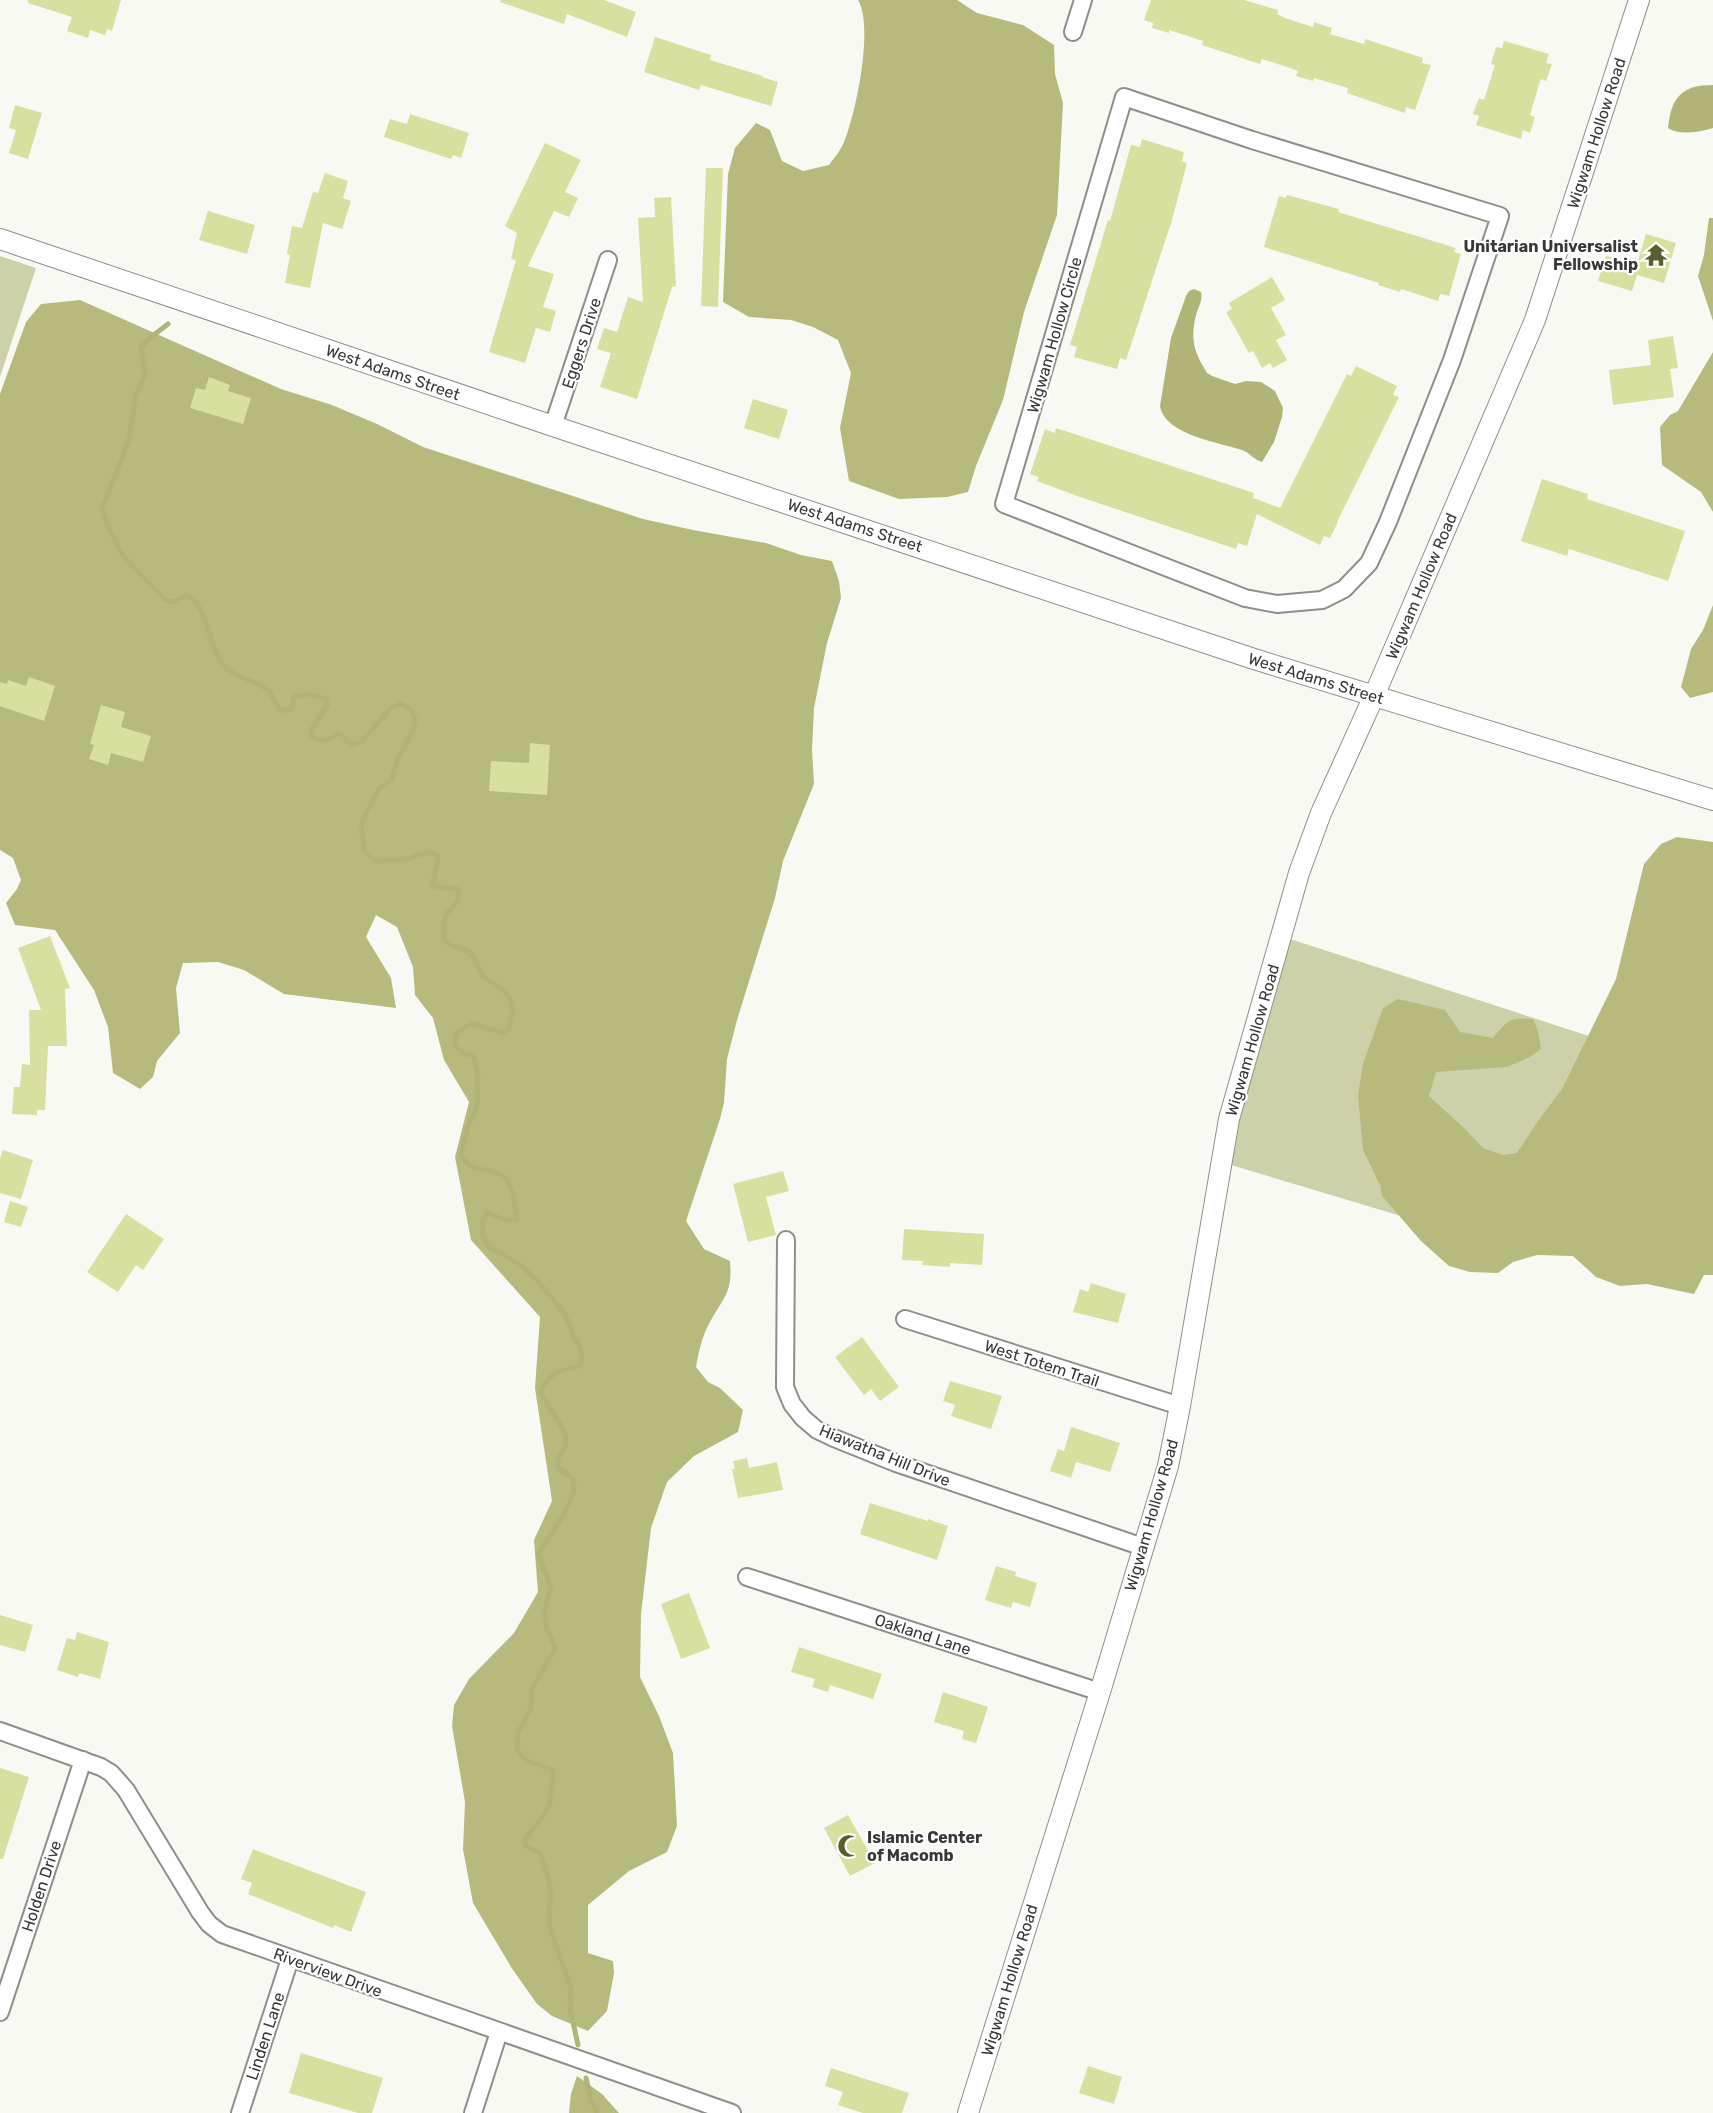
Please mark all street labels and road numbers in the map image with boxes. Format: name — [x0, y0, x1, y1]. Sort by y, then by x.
street label: Wigwam Hollow Road — [1563, 55, 1630, 211]
street label: Wigwam Hollow Circle — [1023, 255, 1086, 415]
street label: Eggers Drive — [558, 295, 605, 391]
street label: West Adams Street — [323, 341, 463, 404]
street label: West Adams Street — [785, 495, 925, 556]
street label: Wigwam Hollow Road — [1382, 510, 1461, 662]
street label: West Adams Street — [1246, 649, 1386, 708]
street label: Wigwam Hollow Road — [1222, 962, 1283, 1118]
street label: West Totem Trail — [982, 1336, 1102, 1391]
street label: Hiawatha Hill Drive — [816, 1420, 953, 1490]
street label: Wigwam Hollow Road — [1121, 1437, 1182, 1593]
street label: Oakland Lane — [872, 1610, 973, 1659]
street label: Holden Drive — [18, 1838, 65, 1934]
street label: Wigwam Hollow Road — [977, 1902, 1042, 2058]
street label: Riverview Drive — [271, 1944, 385, 2001]
street label: Linden Lane — [242, 1990, 289, 2082]

